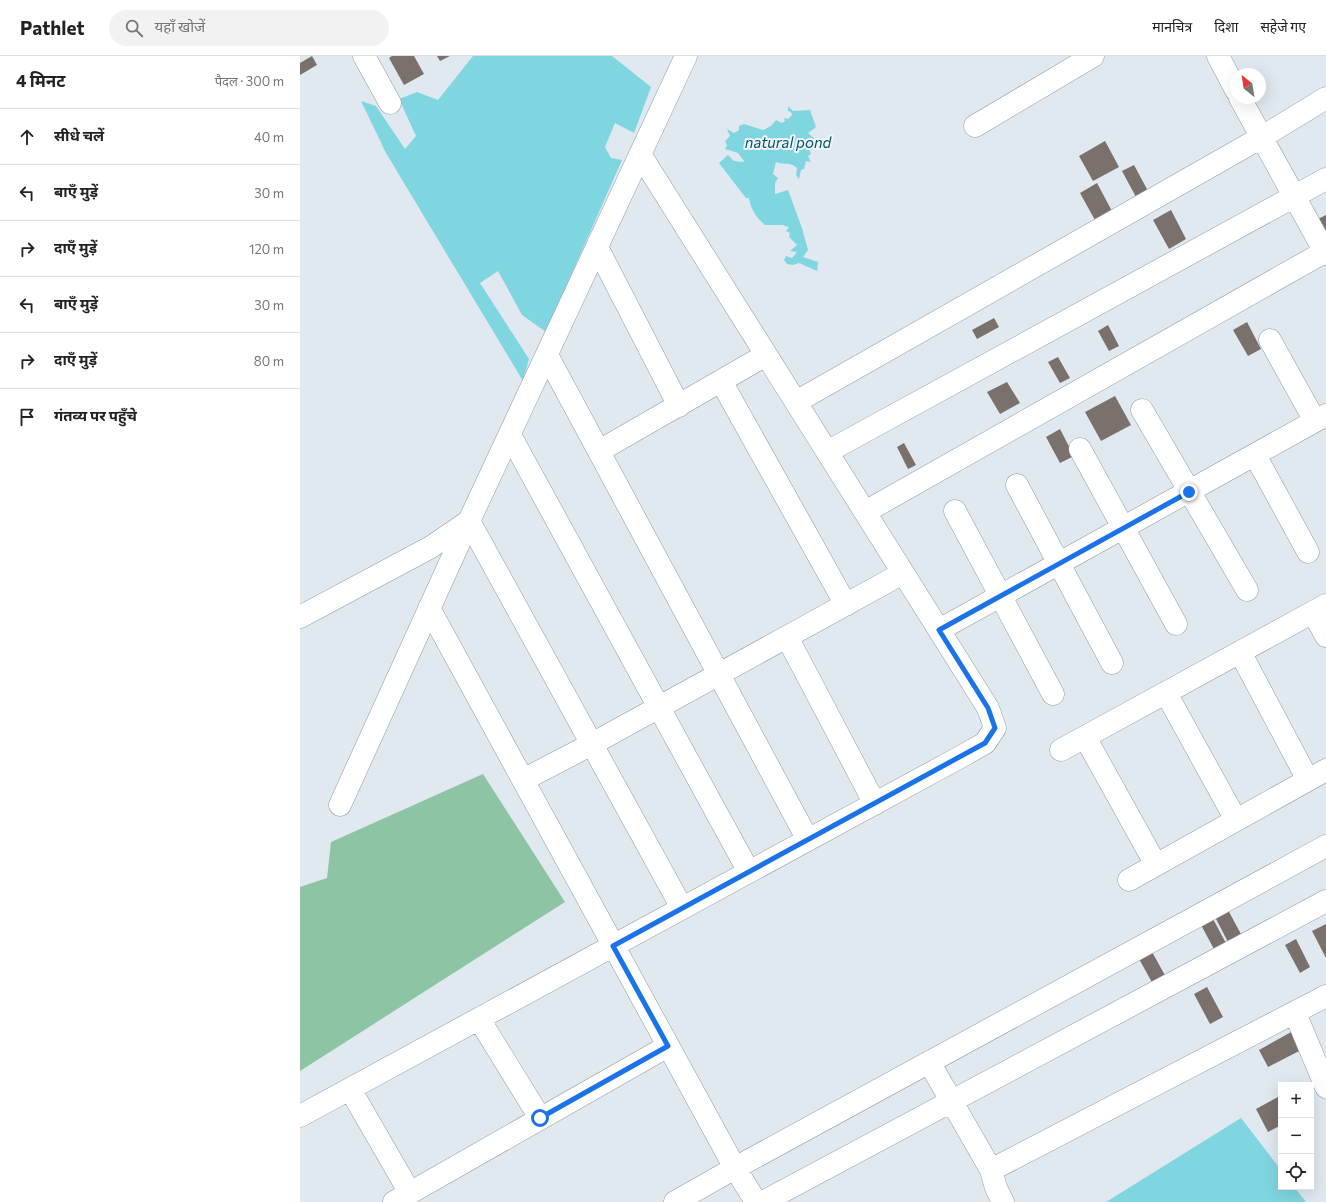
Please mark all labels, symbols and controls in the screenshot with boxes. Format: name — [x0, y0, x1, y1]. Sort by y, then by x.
search box — [109, 10, 389, 46]
text: Pathlet — [20, 16, 85, 39]
icon: search — [123, 17, 145, 39]
text: यहाँ खोजें — [155, 17, 205, 35]
text: मानचित्र — [1152, 18, 1192, 35]
text: दिशा — [1214, 18, 1238, 35]
text: सहेजे गए — [1260, 18, 1306, 35]
north arrow — [1230, 68, 1266, 104]
text: 4 मिनट — [16, 70, 65, 91]
text: पैदल · 300 m — [215, 73, 284, 89]
icon: ahead — [16, 126, 38, 148]
text: सीधे चलें — [54, 126, 104, 144]
text: 40 m — [254, 129, 284, 145]
water label: natural pond — [745, 133, 833, 151]
icon: left — [16, 182, 38, 204]
text: बाएँ मुड़ें — [54, 182, 98, 200]
text: 30 m — [254, 185, 284, 201]
icon: right — [16, 238, 38, 260]
text: दाएँ मुड़ें — [54, 238, 97, 256]
text: 120 m — [249, 241, 284, 257]
icon: left — [16, 294, 38, 316]
text: बाएँ मुड़ें — [54, 294, 98, 312]
text: 30 m — [254, 297, 284, 313]
icon: right — [16, 350, 38, 372]
text: दाएँ मुड़ें — [54, 350, 97, 368]
text: 80 m — [254, 353, 284, 369]
icon: arrive — [16, 406, 38, 428]
text: गंतव्य पर पहुँचे — [54, 406, 137, 424]
route end — [1180, 483, 1198, 501]
map controls — [1278, 1082, 1314, 1190]
button: + — [1278, 1082, 1314, 1118]
route start — [531, 1109, 549, 1127]
button: − — [1278, 1118, 1314, 1154]
button: locate — [1278, 1154, 1314, 1190]

